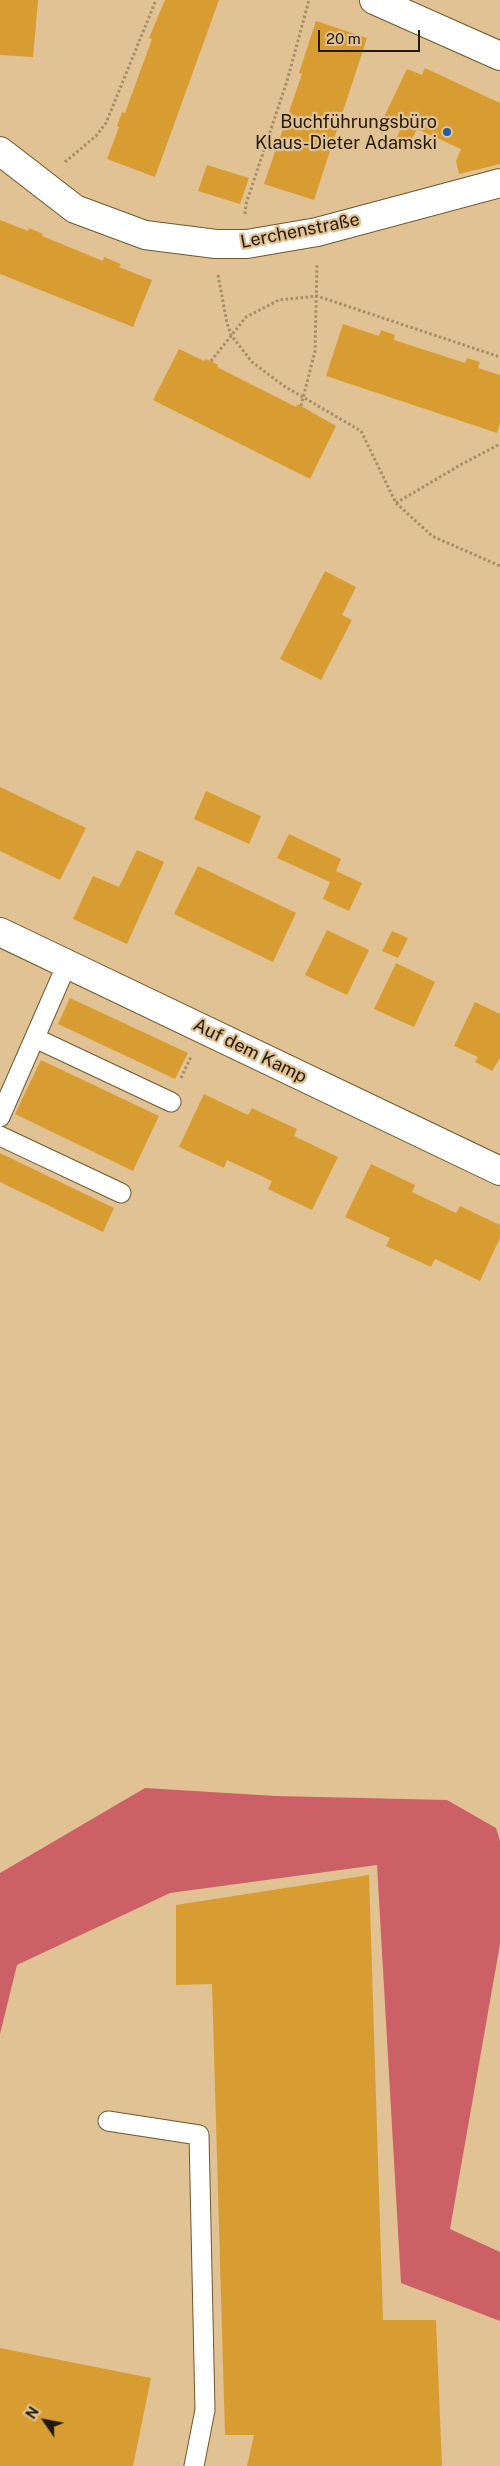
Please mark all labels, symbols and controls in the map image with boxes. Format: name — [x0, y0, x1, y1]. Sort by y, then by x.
scale bar — [320, 20, 422, 52]
text: 20 m — [326, 30, 361, 47]
place label: Buchführungsbüro Klaus-Dieter Adamski — [255, 111, 437, 154]
marker: Buchführungsbüro Klaus-Dieter Adamski — [441, 126, 453, 138]
street label: Lerchenstraße — [239, 209, 361, 253]
street label: Auf dem Kamp — [190, 1014, 310, 1088]
north arrow — [20, 2396, 70, 2446]
text: N — [23, 2404, 42, 2422]

